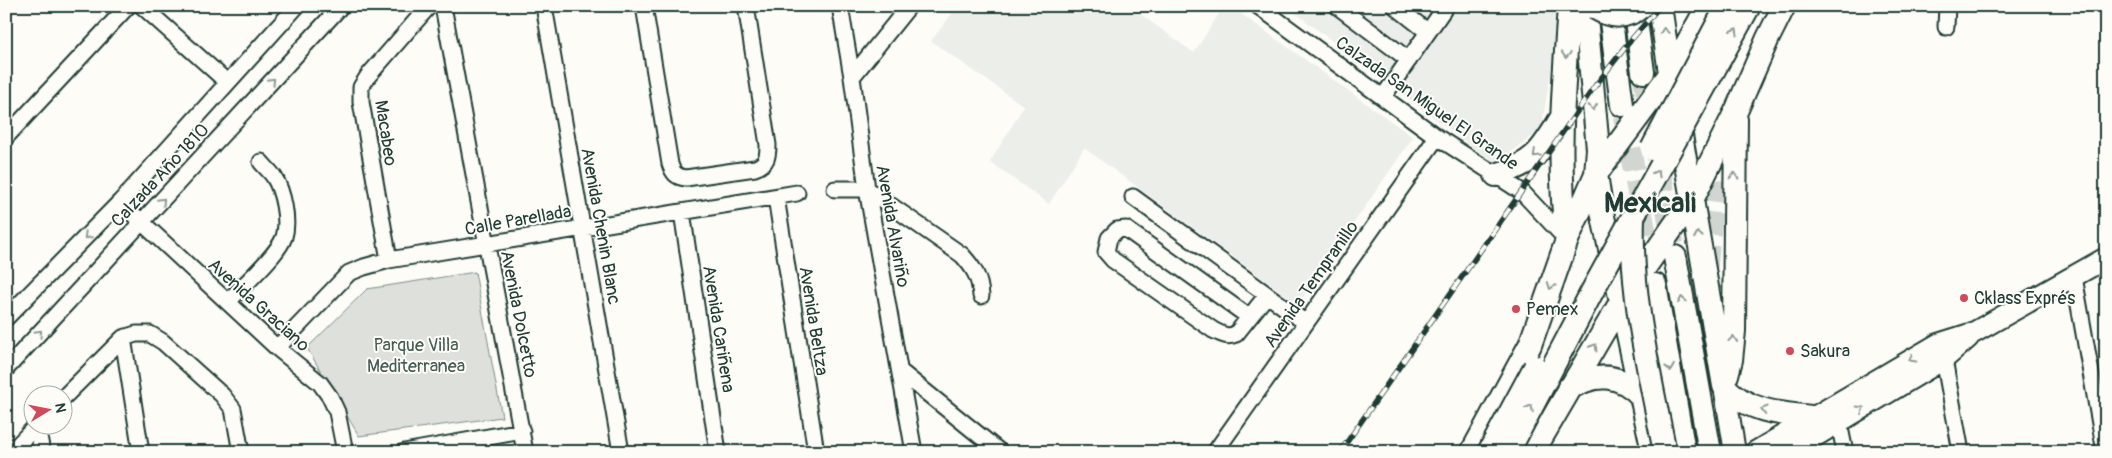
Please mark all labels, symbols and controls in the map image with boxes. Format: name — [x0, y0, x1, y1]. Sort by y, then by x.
one-way arrow — [1659, 27, 1669, 35]
one-way arrow — [1729, 27, 1739, 36]
street label: Calzada San Miguel El Grande — [1331, 31, 1523, 175]
one-way arrow — [1561, 51, 1572, 59]
one-way arrow — [266, 78, 275, 87]
street label: Macabeo — [369, 99, 402, 168]
one-way arrow — [1587, 103, 1598, 111]
street label: Calzada Año 1810 — [106, 119, 214, 232]
street label: Avenida Chenin Blanc — [575, 146, 626, 306]
one-way arrow — [1533, 148, 1542, 157]
street label: Avenida Alvariño — [870, 163, 915, 289]
one-way arrow — [1650, 169, 1660, 178]
one-way arrow — [1729, 172, 1740, 180]
district label: Mexicali — [1604, 186, 1696, 221]
one-way arrow — [156, 197, 165, 206]
street label: Calle Parellada — [463, 200, 573, 241]
street label: Avenida Tempranillo — [1259, 216, 1364, 352]
one-way arrow — [84, 230, 93, 239]
one-way arrow — [1693, 231, 1703, 239]
street label: Avenida Dolcetto — [495, 249, 542, 380]
street label: Avenida Graciano — [203, 254, 314, 357]
street label: Avenida Cariñena — [697, 264, 740, 394]
street label: Avenida Beltza — [794, 265, 833, 377]
one-way arrow — [1547, 281, 1557, 290]
place label: Cklass Exprés — [1974, 287, 2075, 310]
marker: Cklass Exprés — [1958, 292, 1970, 304]
one-way arrow — [1678, 296, 1688, 305]
place label: Pemex — [1526, 298, 1579, 321]
marker: Pemex — [1510, 303, 1522, 315]
one-way arrow — [33, 329, 42, 338]
park label: Parque Villa Mediterranea — [367, 334, 465, 378]
one-way arrow — [1727, 335, 1738, 343]
place label: Sakura — [1800, 340, 1850, 363]
one-way arrow — [1588, 344, 1597, 353]
marker: Sakura — [1784, 345, 1796, 357]
one-way arrow — [1909, 352, 1918, 362]
one-way arrow — [1664, 364, 1674, 372]
north arrow — [22, 386, 72, 436]
text: N — [51, 402, 70, 414]
one-way arrow — [1524, 405, 1534, 414]
one-way arrow — [1760, 405, 1769, 416]
one-way arrow — [1856, 405, 1865, 415]

